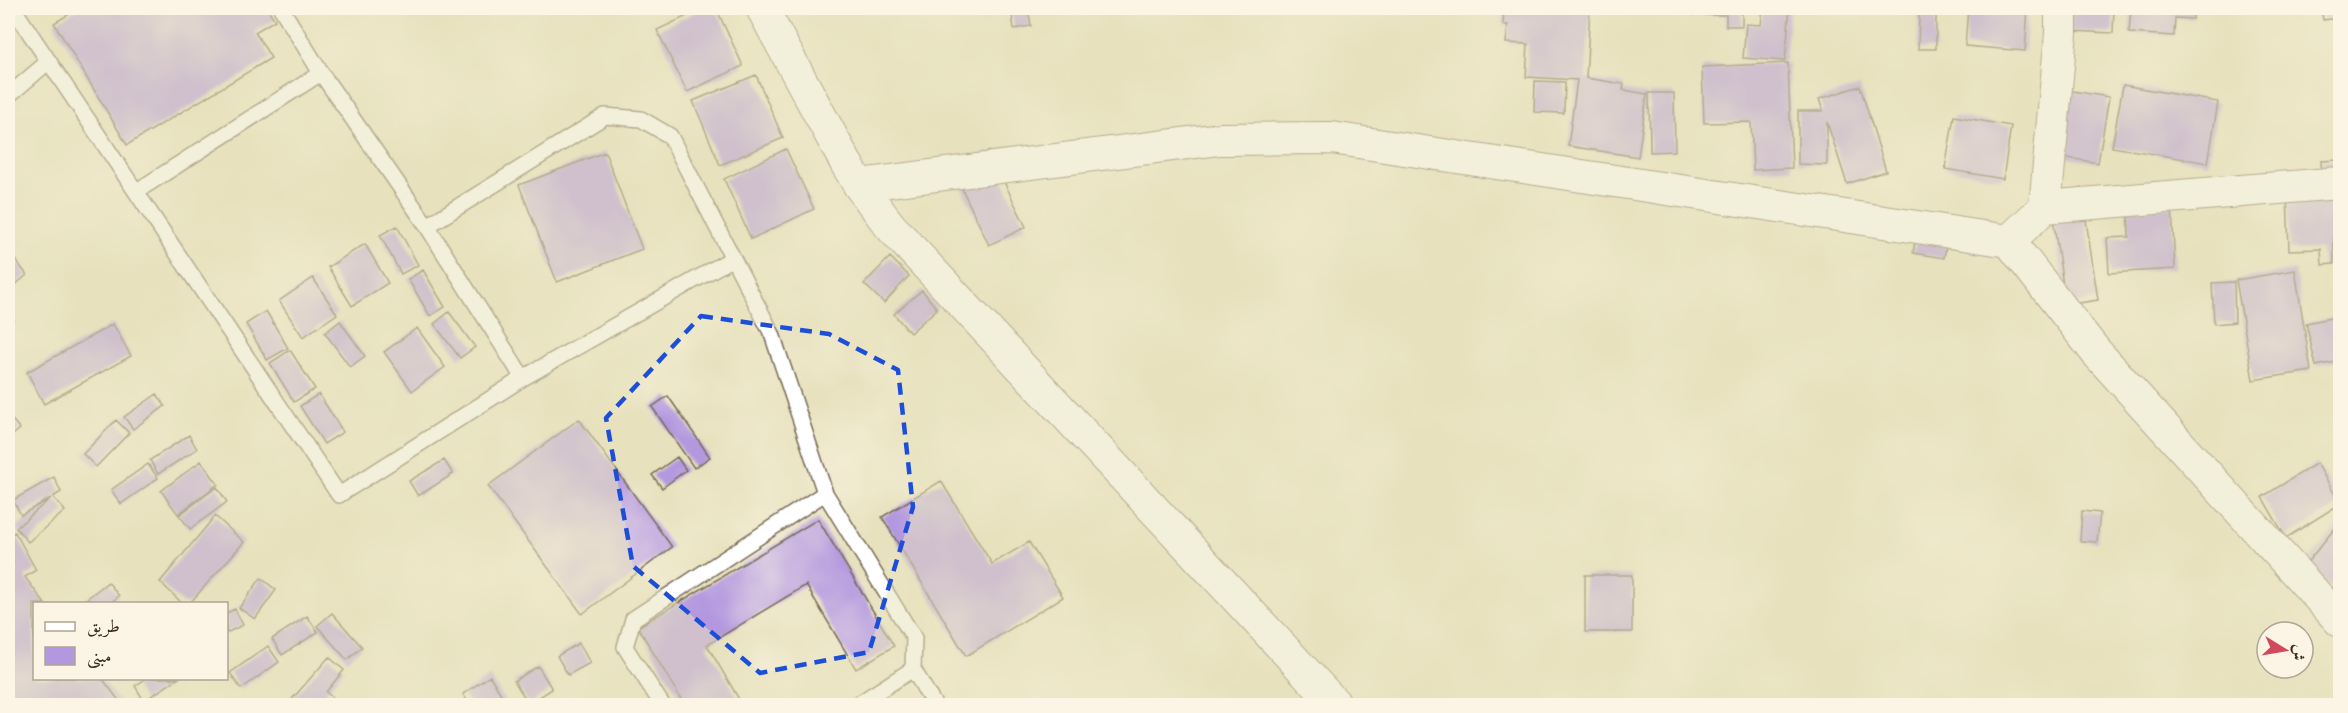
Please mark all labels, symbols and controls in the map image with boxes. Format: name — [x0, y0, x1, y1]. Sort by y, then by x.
legend — [33, 602, 228, 680]
text: طريق — [87, 615, 120, 638]
north arrow — [2255, 620, 2315, 680]
text: ش — [2288, 643, 2311, 663]
text: مبنى — [87, 645, 112, 669]

